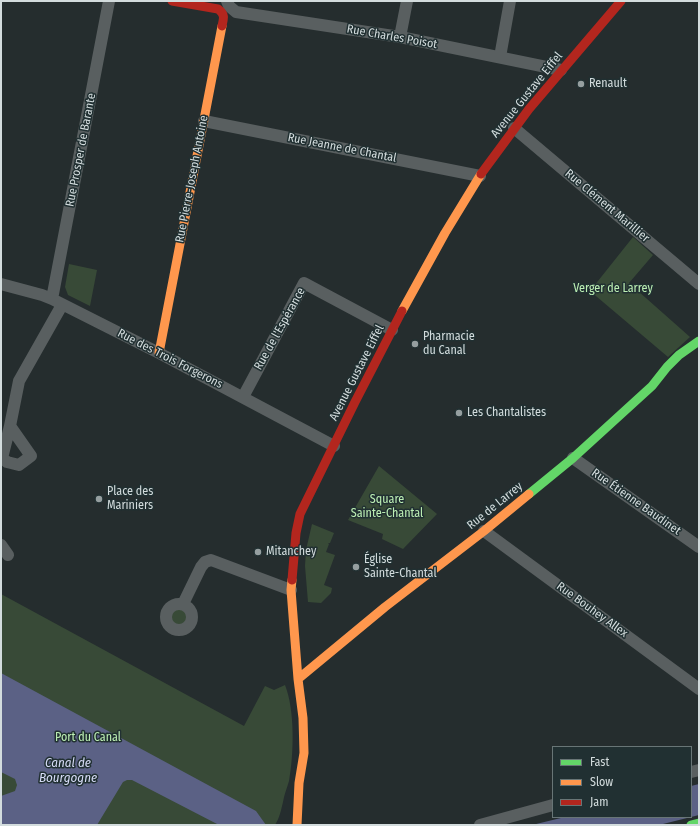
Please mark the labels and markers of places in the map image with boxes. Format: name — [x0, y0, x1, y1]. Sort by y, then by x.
place label: Renault — [589, 77, 627, 91]
marker: Renault — [576, 79, 586, 89]
place label: Pharmacie du Canal — [423, 330, 475, 358]
marker: Pharmacie du Canal — [410, 339, 420, 349]
place label: Les Chantalistes — [467, 406, 546, 420]
marker: Les Chantalistes — [454, 408, 464, 418]
place label: Place des Mariniers — [107, 485, 153, 513]
marker: Place des Mariniers — [94, 494, 104, 504]
place label: Mitanchey — [266, 545, 316, 559]
marker: Mitanchey — [253, 547, 263, 557]
place label: Église Sainte-Chantal — [364, 553, 437, 581]
marker: Église Sainte-Chantal — [351, 562, 361, 572]

